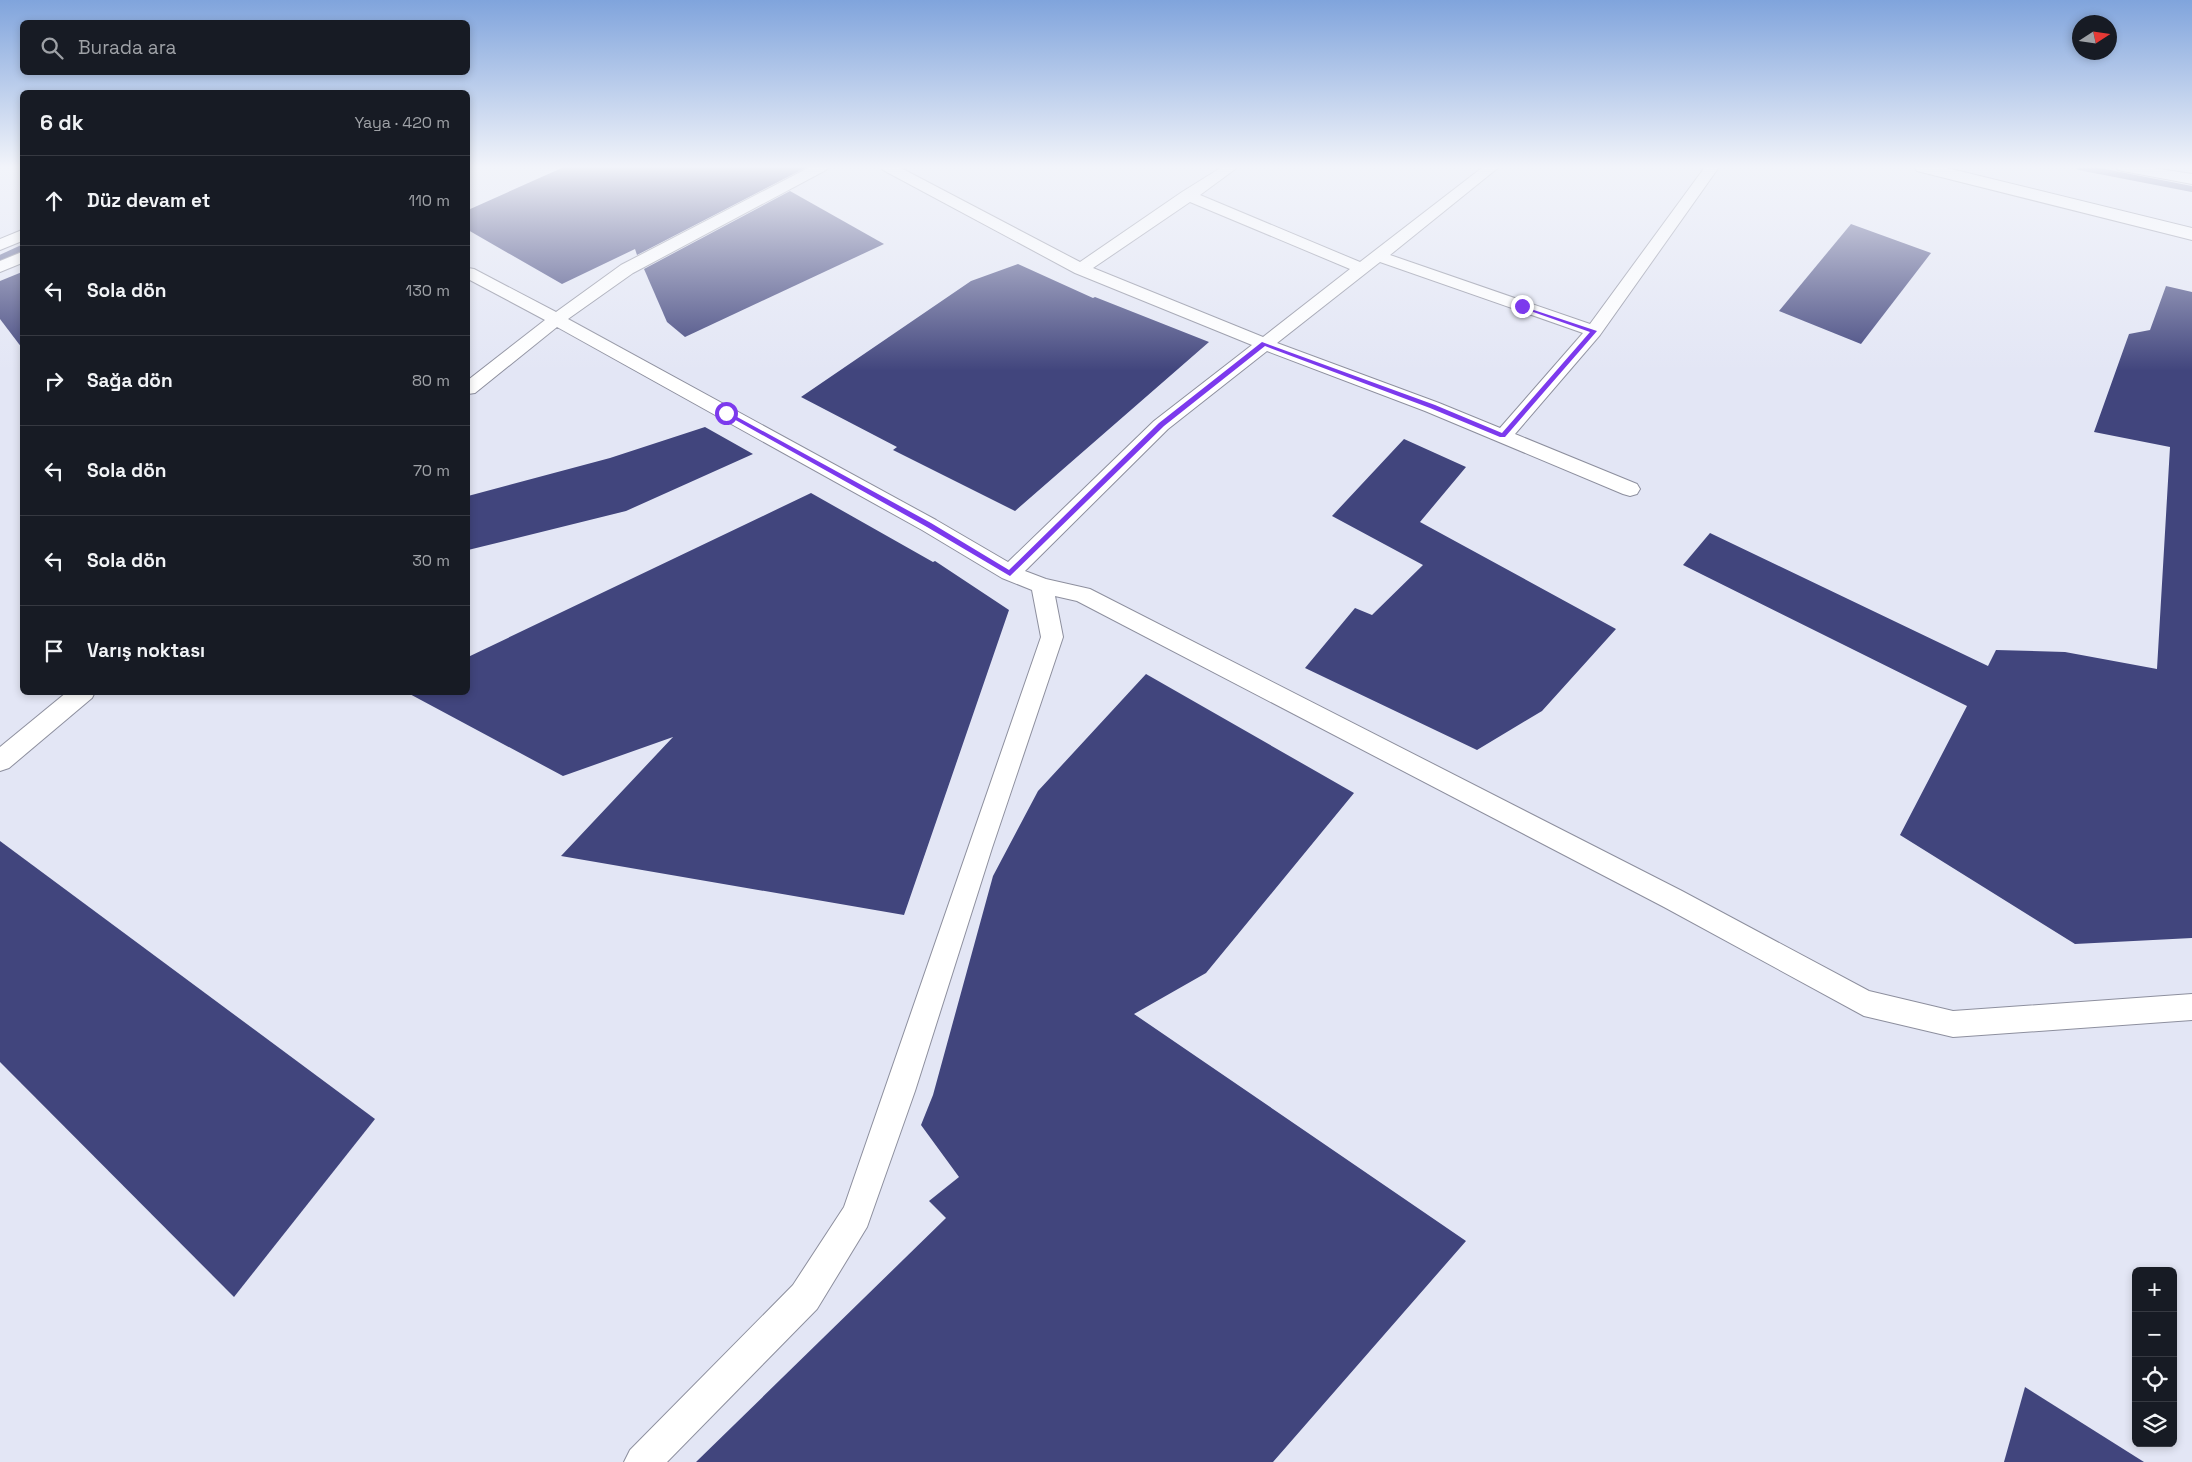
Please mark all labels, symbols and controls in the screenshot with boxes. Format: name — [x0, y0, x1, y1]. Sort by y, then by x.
north arrow — [2072, 15, 2117, 60]
search box — [20, 20, 470, 75]
icon: search — [38, 34, 66, 62]
text: Burada ara — [78, 35, 176, 60]
text: 6 dk — [40, 109, 84, 136]
text: Yaya · 420 m — [355, 112, 450, 133]
icon: ahead — [40, 187, 68, 215]
text: Düz devam et — [87, 188, 210, 213]
text: 110 m — [408, 190, 450, 211]
icon: left — [40, 277, 68, 305]
text: Sola dön — [87, 278, 166, 303]
text: 130 m — [406, 280, 450, 301]
route end — [1511, 295, 1534, 318]
icon: right — [40, 367, 68, 395]
text: Sağa dön — [87, 368, 173, 393]
text: 80 m — [412, 370, 450, 391]
route start — [715, 402, 738, 425]
icon: left — [40, 457, 68, 485]
text: Sola dön — [87, 458, 166, 483]
text: 70 m — [413, 460, 450, 481]
icon: left — [40, 547, 68, 575]
text: Sola dön — [87, 548, 166, 573]
text: 30 m — [412, 550, 450, 571]
icon: arrive — [40, 637, 68, 665]
text: Varış noktası — [87, 638, 205, 663]
map controls — [2132, 1267, 2177, 1447]
button: + — [2132, 1267, 2177, 1312]
button: − — [2132, 1312, 2177, 1357]
button: locate — [2132, 1357, 2177, 1402]
button: layers — [2132, 1402, 2177, 1447]

